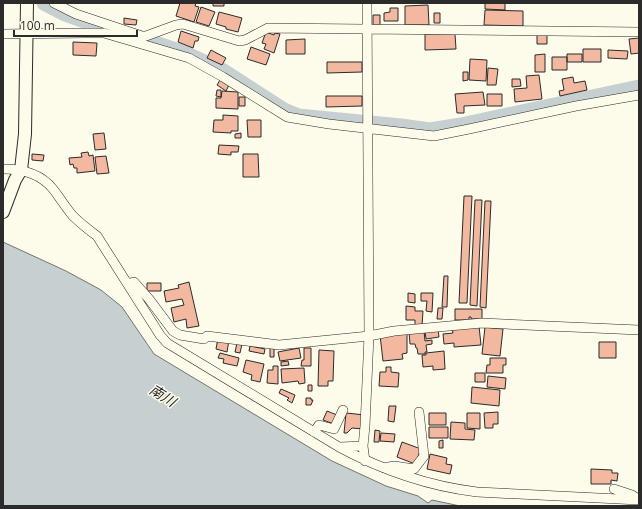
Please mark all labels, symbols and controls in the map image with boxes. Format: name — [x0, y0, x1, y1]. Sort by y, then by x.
scale bar — [14, 12, 137, 38]
text: 100 m — [20, 17, 55, 34]
water label: 南川 — [146, 380, 182, 412]

